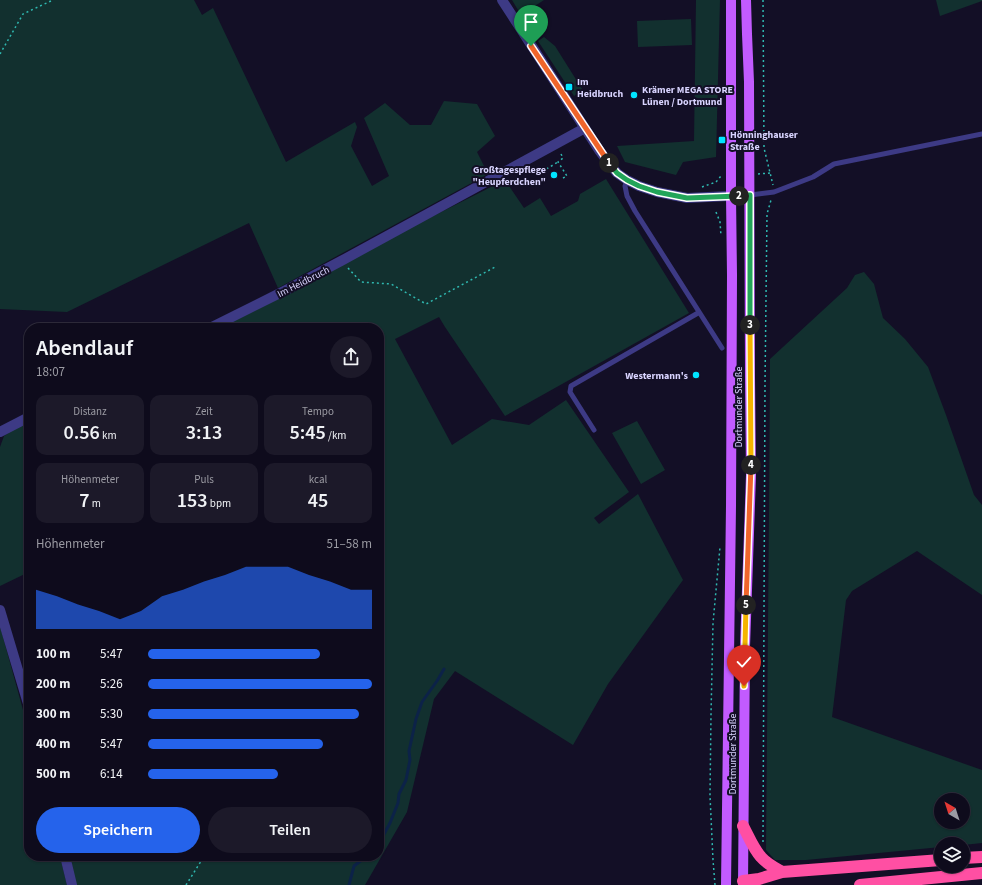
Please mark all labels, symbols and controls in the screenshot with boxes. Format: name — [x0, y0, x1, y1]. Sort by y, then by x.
pin — [514, 5, 548, 46]
icon: arrive — [520, 11, 542, 33]
place label: Im Heidbruch — [577, 75, 623, 101]
marker: Im Heidbruch — [564, 82, 574, 92]
place label: Krämer MEGA STORE Lünen / Dortmund — [642, 83, 733, 109]
marker: Krämer MEGA STORE Lünen / Dortmund — [629, 90, 639, 100]
place label: Hönninghauser Straße — [730, 128, 798, 154]
marker: Hönninghauser Straße — [717, 135, 727, 145]
pin: 1 — [599, 153, 619, 173]
text: 1 — [606, 155, 612, 170]
place label: Großtagespflege "Heupferdchen" — [473, 163, 546, 189]
marker: Großtagespflege "Heupferdchen" — [549, 170, 559, 180]
pin: 2 — [729, 186, 749, 206]
text: 2 — [736, 188, 742, 203]
street label: Im Heidbruch — [275, 263, 332, 301]
pin: 3 — [740, 315, 760, 335]
text: 3 — [747, 317, 753, 332]
text: Abendlauf — [36, 332, 133, 364]
button: share — [330, 336, 372, 378]
text: 18:07 — [36, 363, 65, 381]
street label: Dortmunder Straße — [732, 366, 746, 448]
place label: Westermann's — [625, 369, 689, 383]
marker: Westermann's — [691, 370, 701, 380]
text: Distanz — [73, 404, 107, 419]
text: Zeit — [195, 404, 213, 419]
text: Tempo — [302, 404, 334, 419]
text: 0.56 — [63, 419, 100, 447]
text: 3:13 — [186, 419, 222, 447]
text: 5:45 — [290, 419, 326, 447]
text: km — [100, 428, 117, 443]
text: /km — [326, 428, 346, 443]
pin: 4 — [741, 455, 761, 475]
text: 4 — [748, 457, 754, 472]
text: Höhenmeter — [61, 472, 119, 487]
text: Puls — [194, 472, 214, 487]
text: kcal — [309, 472, 327, 487]
text: 7 — [79, 487, 89, 515]
text: 153 — [177, 487, 208, 515]
text: 45 — [308, 487, 328, 515]
text: m — [89, 496, 101, 511]
text: bpm — [208, 496, 231, 511]
text: Höhenmeter — [36, 535, 104, 553]
text: 51–58 m — [327, 535, 372, 553]
pin: 5 — [736, 595, 756, 615]
text: 5 — [743, 597, 749, 612]
text: 100 m — [36, 645, 70, 663]
text: 5:47 — [100, 645, 123, 663]
pin — [727, 645, 761, 686]
icon: check — [733, 651, 755, 673]
text: 200 m — [36, 675, 70, 693]
text: 5:26 — [100, 675, 123, 693]
text: 300 m — [36, 705, 70, 723]
text: 5:30 — [100, 705, 123, 723]
street label: Dortmunder Straße — [726, 713, 740, 795]
text: 400 m — [36, 735, 70, 753]
text: 5:47 — [100, 735, 123, 753]
text: 500 m — [36, 765, 70, 783]
text: 6:14 — [100, 765, 123, 783]
north arrow — [934, 793, 970, 829]
map controls — [934, 793, 970, 873]
button: Speichern — [36, 807, 200, 853]
button: Teilen — [208, 807, 372, 853]
button: layers — [934, 837, 970, 873]

